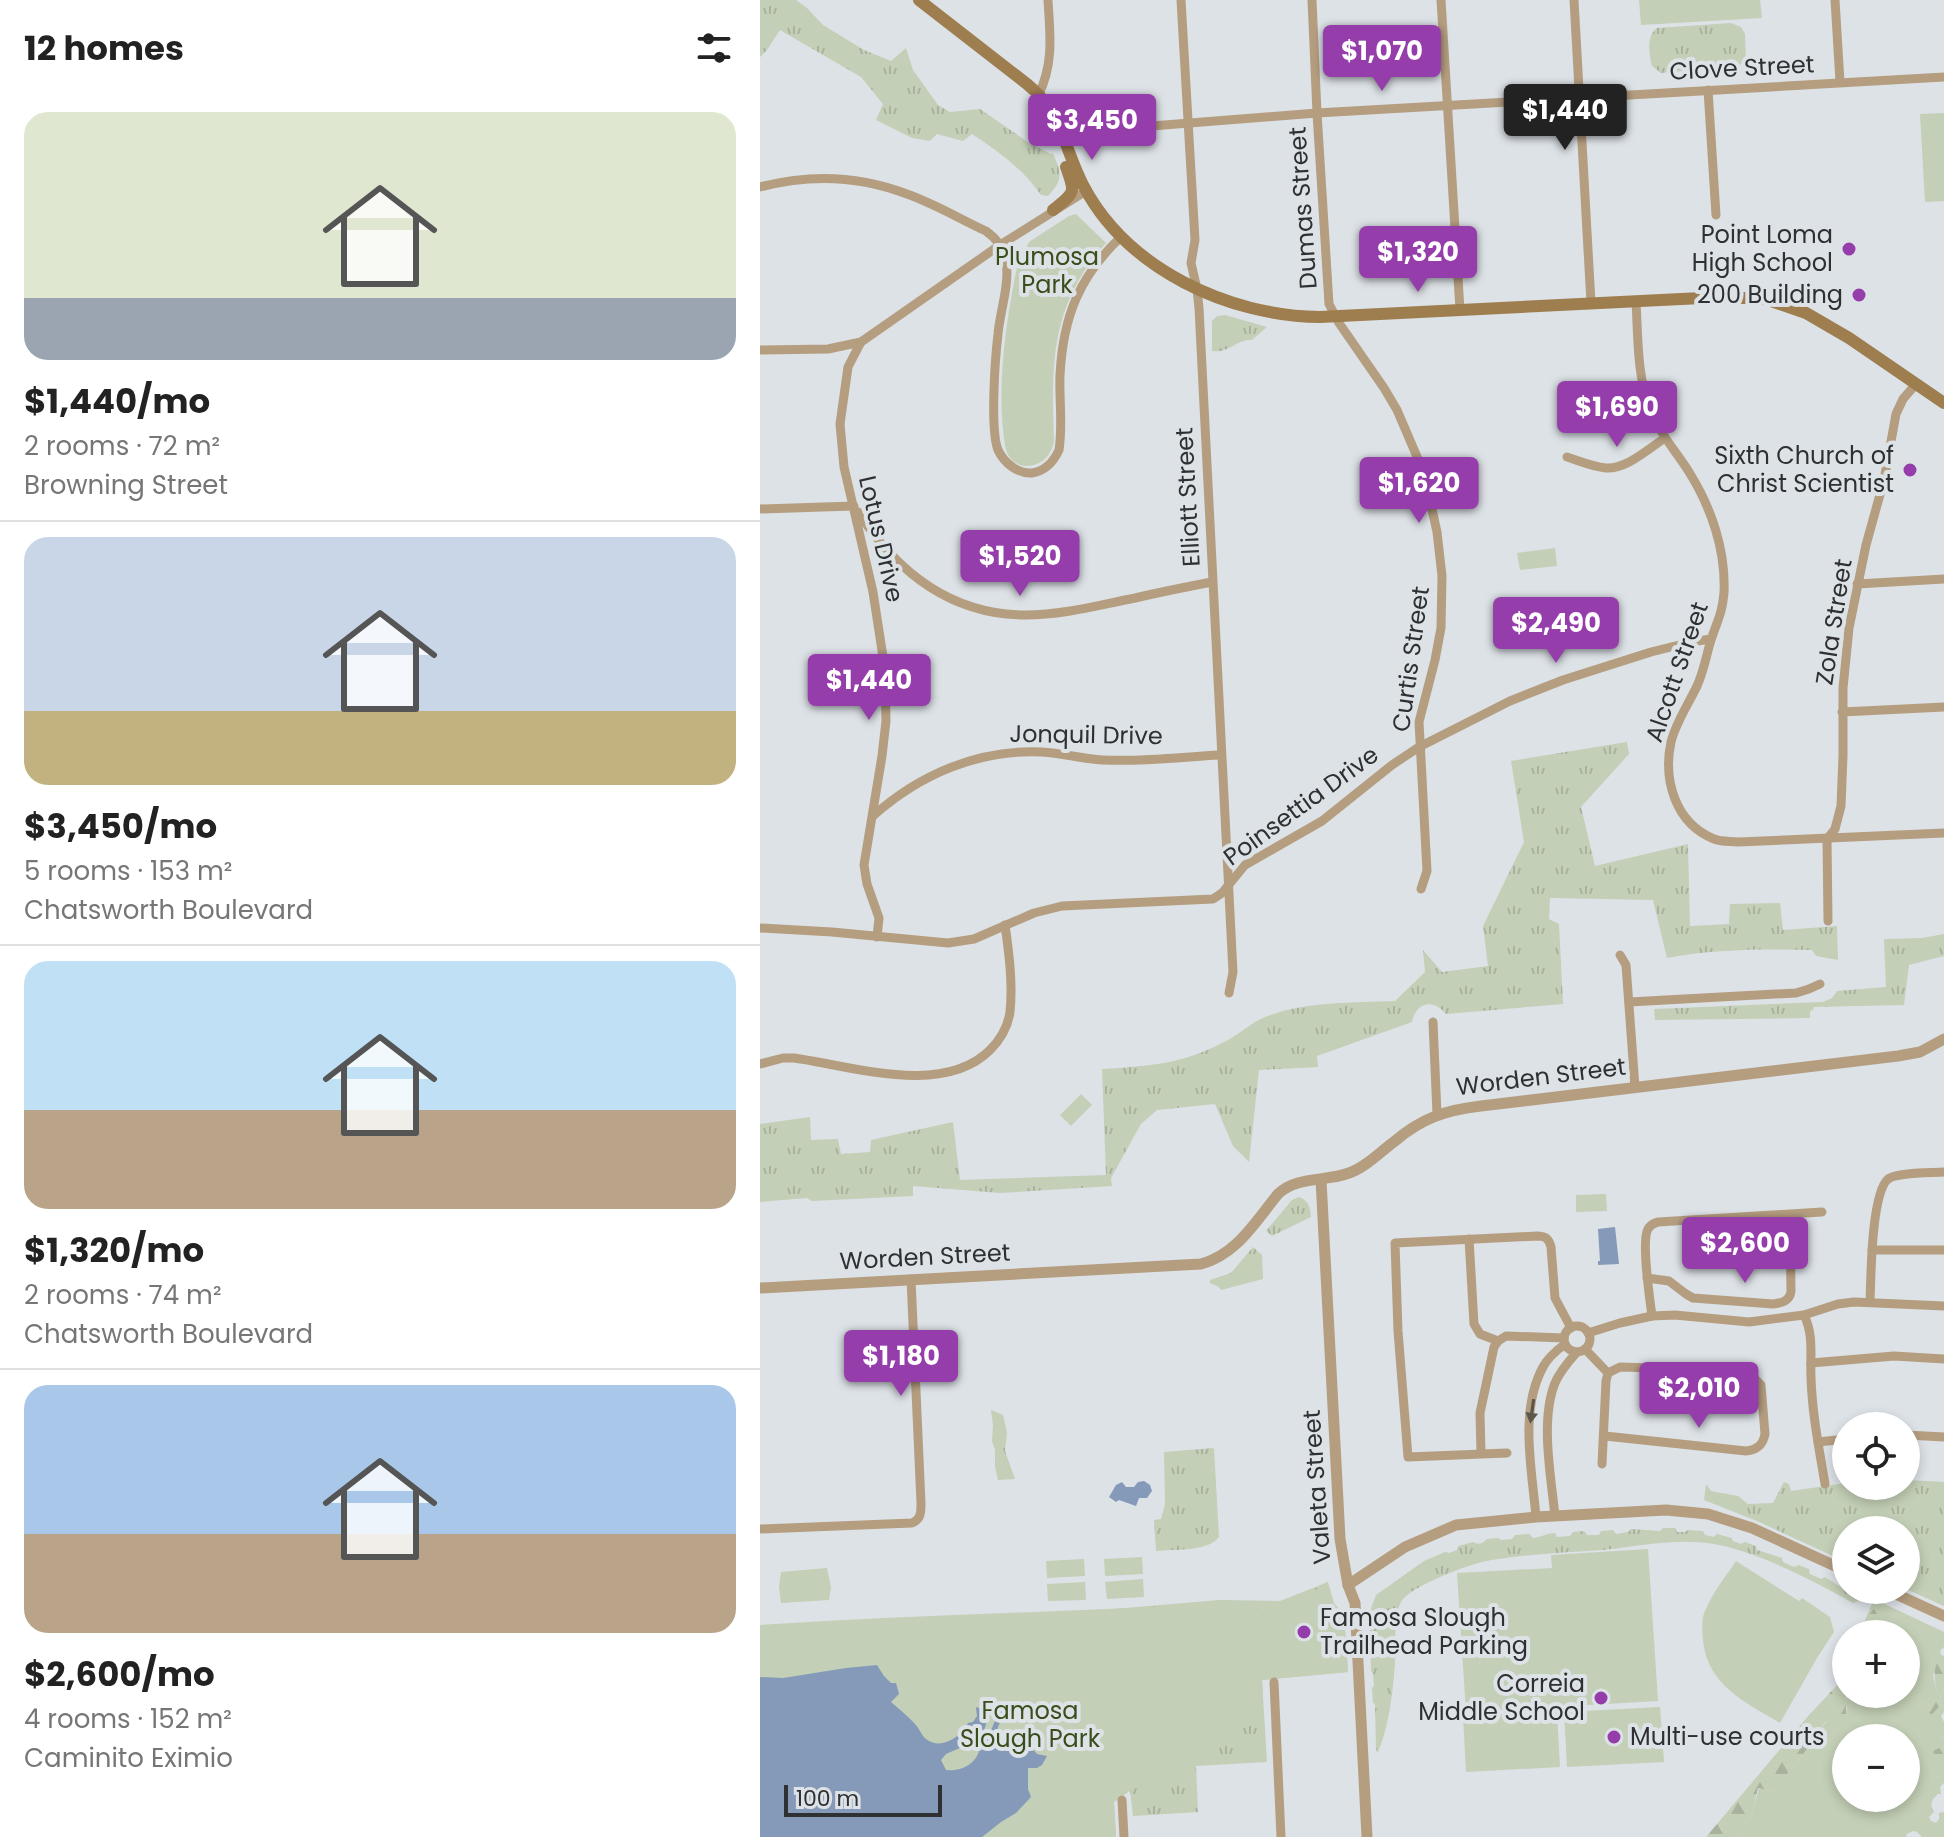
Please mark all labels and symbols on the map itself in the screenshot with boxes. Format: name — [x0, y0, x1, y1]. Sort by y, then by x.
pin: $1,070 — [1317, 25, 1447, 93]
street label: Clove Street — [1669, 47, 1815, 88]
pin: $1,440 — [1500, 84, 1630, 152]
pin: $3,450 — [1027, 94, 1157, 162]
street label: Dumas Street — [1280, 126, 1325, 290]
place label: Point Loma High School — [1692, 218, 1833, 279]
pin: $1,320 — [1353, 226, 1483, 294]
park label: Plumosa Park — [995, 240, 1099, 301]
marker: Point Loma High School — [1840, 240, 1858, 258]
place label: 200 Building — [1697, 278, 1843, 311]
marker: 200 Building — [1850, 286, 1868, 304]
pin: $1,690 — [1552, 381, 1682, 449]
street label: Elliott Street — [1167, 426, 1208, 568]
place label: Sixth Church of Christ Scientist — [1714, 439, 1894, 500]
pin: $1,620 — [1354, 457, 1484, 525]
marker: Sixth Church of Christ Scientist — [1901, 461, 1919, 479]
street label: Lotus Drive — [851, 472, 912, 605]
pin: $1,520 — [955, 530, 1085, 598]
street label: Zola Street — [1807, 557, 1860, 687]
street label: Curtis Street — [1384, 584, 1437, 734]
pin: $2,490 — [1491, 597, 1621, 665]
street label: Alcott Street — [1637, 597, 1716, 746]
pin: $1,440 — [804, 654, 934, 722]
street label: Jonquil Drive — [1009, 717, 1163, 752]
street label: Poinsettia Drive — [1217, 738, 1385, 873]
street label: Worden Street — [1454, 1050, 1628, 1103]
pin: $2,600 — [1680, 1217, 1810, 1285]
street label: Worden Street — [839, 1236, 1011, 1277]
pin: $1,180 — [836, 1330, 966, 1398]
pin: $2,010 — [1634, 1362, 1764, 1430]
one-way arrow — [1525, 1399, 1538, 1424]
street label: Valeta Street — [1295, 1409, 1338, 1565]
place label: Famosa Slough Trailhead Parking — [1320, 1601, 1528, 1662]
marker: Famosa Slough Trailhead Parking — [1295, 1623, 1313, 1641]
place label: Correia Middle School — [1418, 1667, 1585, 1728]
marker: Correia Middle School — [1592, 1689, 1610, 1707]
park label: Famosa Slough Park — [960, 1694, 1101, 1755]
place label: Multi-use courts — [1630, 1720, 1824, 1753]
marker: Multi-use courts — [1605, 1728, 1623, 1746]
scale bar — [784, 1781, 942, 1817]

